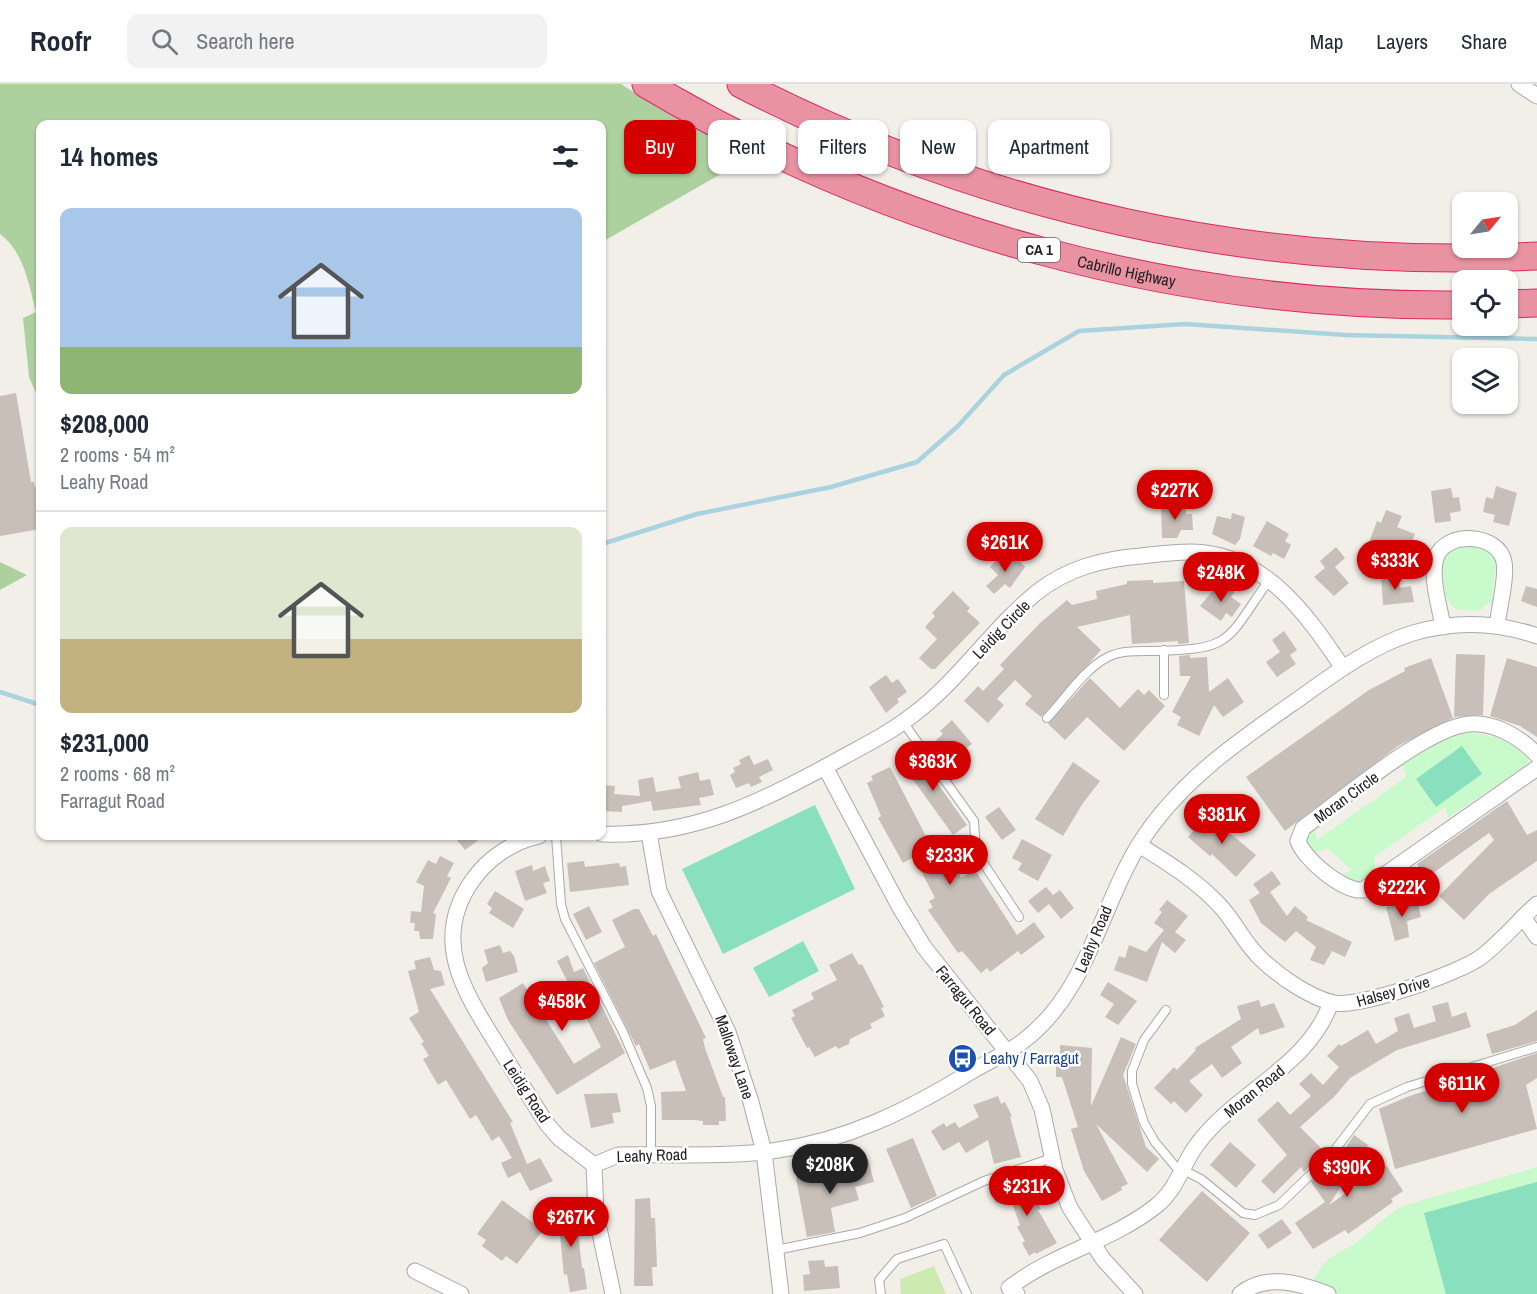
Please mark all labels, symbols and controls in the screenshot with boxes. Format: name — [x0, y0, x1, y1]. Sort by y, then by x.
search box — [127, 14, 547, 68]
text: Roofr — [30, 22, 91, 60]
icon: search — [148, 25, 181, 58]
text: Search here — [196, 26, 295, 56]
text: Map — [1310, 27, 1343, 56]
text: Layers — [1376, 27, 1428, 56]
text: Share — [1461, 27, 1507, 56]
chip: Buy — [624, 120, 696, 174]
chip: Rent — [708, 120, 786, 174]
chip: Filters — [798, 120, 888, 174]
chip: New — [900, 120, 976, 174]
chip: Apartment — [988, 120, 1110, 174]
text: 14 homes — [60, 139, 158, 174]
icon: filters — [549, 140, 582, 173]
north arrow — [1452, 192, 1518, 258]
map controls — [1452, 192, 1518, 414]
road number: CA 1 — [1018, 238, 1060, 262]
icon: home — [267, 247, 375, 355]
street label: Cabrillo Highway — [1075, 250, 1178, 292]
button: locate — [1452, 270, 1518, 336]
button: layers — [1452, 348, 1518, 414]
text: $208,000 — [60, 406, 149, 441]
text: 2 rooms · 54 m² — [60, 441, 175, 468]
text: Leahy Road — [60, 468, 148, 495]
pin: $227K — [1133, 470, 1217, 521]
text: $227K — [1151, 476, 1199, 503]
pin: $261K — [963, 522, 1047, 573]
text: $261K — [981, 528, 1029, 555]
pin: $333K — [1353, 540, 1437, 591]
text: $333K — [1371, 546, 1419, 573]
pin: $248K — [1179, 552, 1263, 603]
text: $248K — [1197, 558, 1245, 585]
icon: home — [267, 566, 375, 674]
street label: Leidig Circle — [967, 595, 1035, 663]
text: $231,000 — [60, 725, 149, 760]
pin: $363K — [891, 741, 975, 792]
text: $363K — [909, 747, 957, 774]
text: 2 rooms · 68 m² — [60, 760, 175, 787]
street label: Moran Circle — [1309, 766, 1383, 828]
text: Farragut Road — [60, 787, 165, 814]
pin: $381K — [1180, 794, 1264, 845]
text: $381K — [1198, 800, 1246, 827]
pin: $233K — [908, 835, 992, 886]
text: $233K — [926, 841, 974, 868]
pin: $222K — [1360, 867, 1444, 918]
text: $222K — [1378, 873, 1426, 900]
street label: Leahy Road — [1069, 902, 1117, 976]
street label: Farragut Road — [931, 960, 1001, 1040]
street label: Halsey Drive — [1354, 970, 1432, 1012]
pin: $458K — [520, 981, 604, 1032]
text: $458K — [538, 987, 586, 1014]
street label: Malloway Lane — [710, 1012, 760, 1102]
bus stop icon: Leahy / Farragut — [946, 1042, 978, 1074]
place label: Leahy / Farragut — [983, 1047, 1079, 1069]
street label: Leidig Road — [498, 1055, 556, 1127]
street label: Moran Road — [1219, 1060, 1289, 1122]
pin: $611K — [1420, 1063, 1504, 1114]
text: $611K — [1438, 1069, 1486, 1096]
street label: Leahy Road — [616, 1143, 688, 1167]
pin: $208K — [788, 1144, 872, 1195]
pin: $390K — [1305, 1147, 1389, 1198]
text: $208K — [806, 1150, 854, 1177]
text: $390K — [1323, 1153, 1371, 1180]
pin: $231K — [985, 1166, 1069, 1217]
text: $231K — [1003, 1172, 1051, 1199]
pin: $267K — [529, 1197, 613, 1248]
text: $267K — [547, 1203, 595, 1230]

